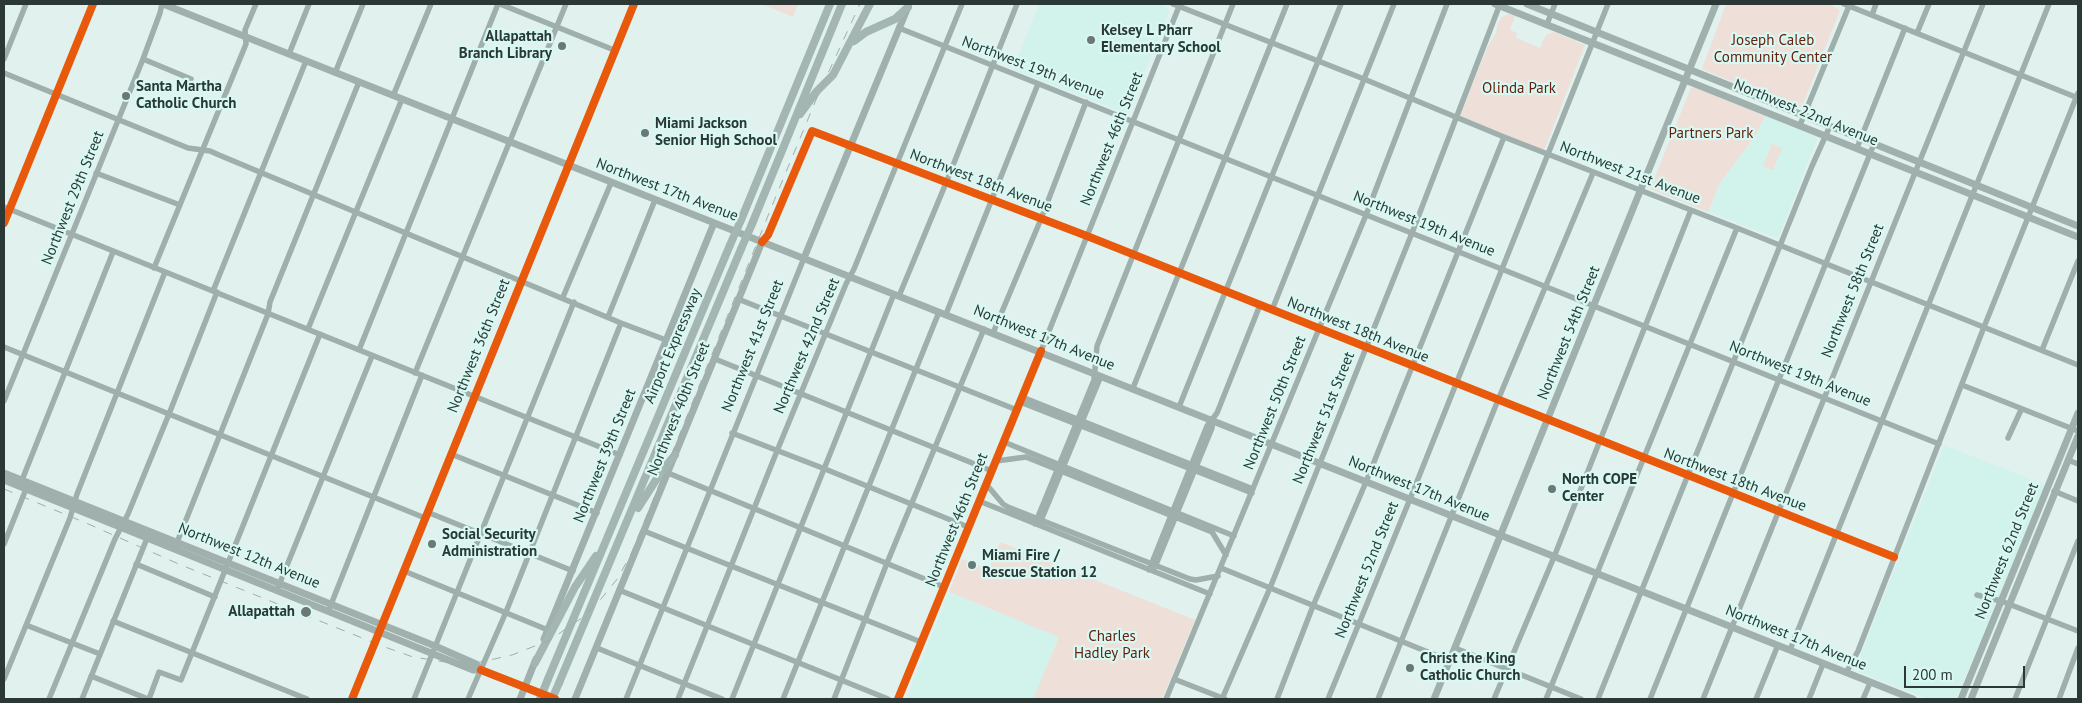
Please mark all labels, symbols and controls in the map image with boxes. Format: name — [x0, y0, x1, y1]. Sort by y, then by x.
place label: Kelsey L Pharr Elementary School — [1101, 22, 1221, 57]
place label: Allapattah Branch Library — [459, 28, 552, 63]
street label: Northwest 19th Avenue — [959, 32, 1107, 104]
park label: Joseph Caleb Community Center — [1714, 32, 1832, 67]
marker: Kelsey L Pharr Elementary School — [1085, 34, 1097, 46]
marker: Allapattah Branch Library — [556, 40, 568, 52]
street label: Northwest 46th Street — [1077, 69, 1147, 209]
street label: Northwest 22nd Avenue — [1731, 76, 1881, 150]
place label: Santa Martha Catholic Church — [136, 78, 236, 113]
park label: Olinda Park — [1482, 80, 1556, 98]
marker: Santa Martha Catholic Church — [120, 90, 132, 102]
place label: Miami Jackson Senior High School — [655, 115, 777, 150]
park label: Partners Park — [1669, 125, 1753, 143]
marker: Miami Jackson Senior High School — [639, 127, 651, 139]
street label: Northwest 29th Street — [38, 128, 108, 268]
street label: Northwest 21st Avenue — [1557, 138, 1703, 208]
street label: Northwest 18th Avenue — [907, 145, 1055, 217]
street label: Northwest 17th Avenue — [593, 155, 741, 225]
street label: Northwest 19th Avenue — [1350, 187, 1498, 261]
street label: Northwest 58th Street — [1818, 221, 1888, 361]
street label: Northwest 54th Street — [1534, 263, 1604, 403]
street label: Northwest 42nd Street — [770, 275, 844, 417]
street label: Northwest 36th Street — [444, 276, 514, 416]
street label: Northwest 41st Street — [718, 277, 788, 415]
street label: Airport Expressway — [641, 286, 705, 406]
street label: Northwest 18th Avenue — [1284, 293, 1432, 367]
street label: Northwest 17th Avenue — [971, 301, 1117, 375]
street label: Northwest 50th Street — [1240, 333, 1310, 473]
street label: Northwest 19th Avenue — [1726, 337, 1874, 411]
street label: Northwest 40th Street — [644, 339, 714, 479]
street label: Northwest 51st Street — [1289, 349, 1359, 487]
street label: Northwest 39th Street — [570, 386, 640, 526]
street label: Northwest 18th Avenue — [1661, 444, 1809, 516]
street label: Northwest 46th Street — [922, 450, 992, 590]
street label: Northwest 17th Avenue — [1346, 452, 1492, 526]
place label: North COPE Center — [1562, 471, 1637, 506]
street label: Northwest 62nd Street — [1971, 480, 2043, 622]
marker: North COPE Center — [1546, 483, 1558, 495]
street label: Northwest 52nd Street — [1331, 499, 1403, 641]
street label: Northwest 12th Avenue — [175, 519, 323, 593]
place label: Social Security Administration — [442, 526, 537, 561]
marker: Social Security Administration — [426, 538, 438, 550]
place label: Miami Fire / Rescue Station 12 — [982, 547, 1097, 582]
marker: Miami Fire / Rescue Station 12 — [966, 559, 978, 571]
street label: Northwest 17th Avenue — [1723, 601, 1869, 675]
place label: Allapattah — [228, 603, 295, 621]
marker: Allapattah — [299, 605, 313, 619]
park label: Charles Hadley Park — [1074, 628, 1150, 663]
place label: Christ the King Catholic Church — [1420, 650, 1520, 685]
scale bar — [1907, 656, 2028, 688]
marker: Christ the King Catholic Church — [1404, 662, 1416, 674]
text: 200 m — [1912, 665, 1953, 684]

